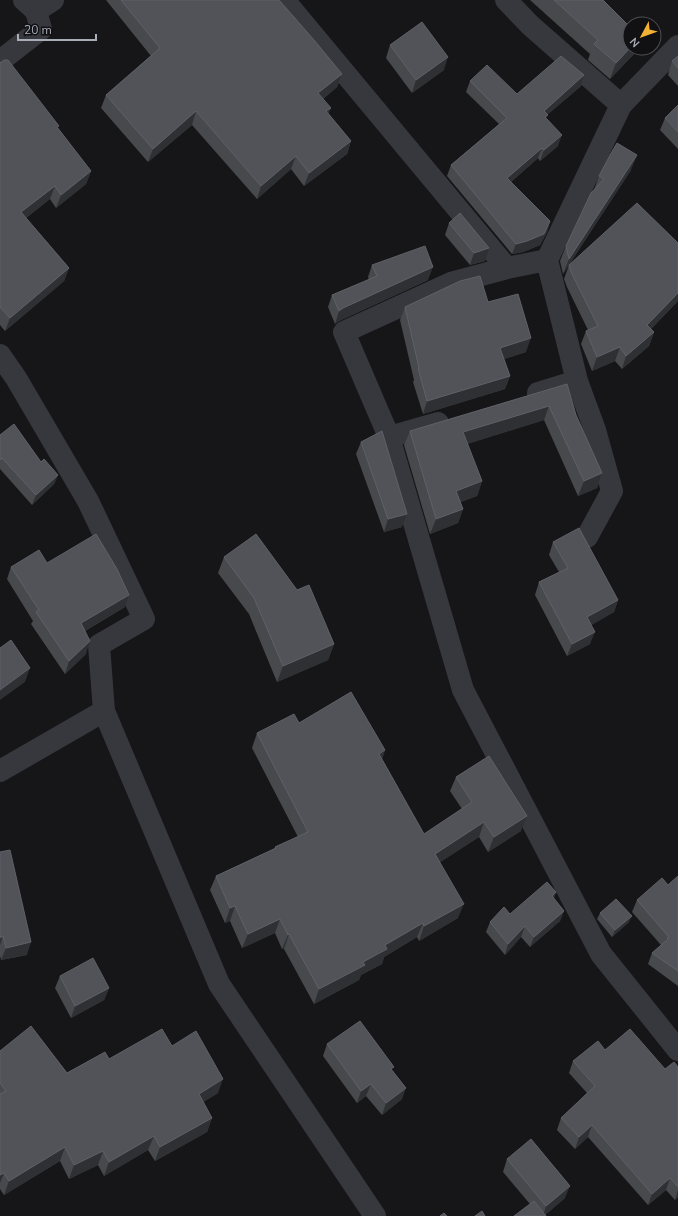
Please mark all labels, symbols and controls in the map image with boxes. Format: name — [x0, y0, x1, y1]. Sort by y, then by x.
scale bar — [18, 16, 96, 42]
north arrow — [622, 16, 662, 56]
text: 20 m — [24, 22, 52, 38]
text: N — [626, 34, 643, 50]

